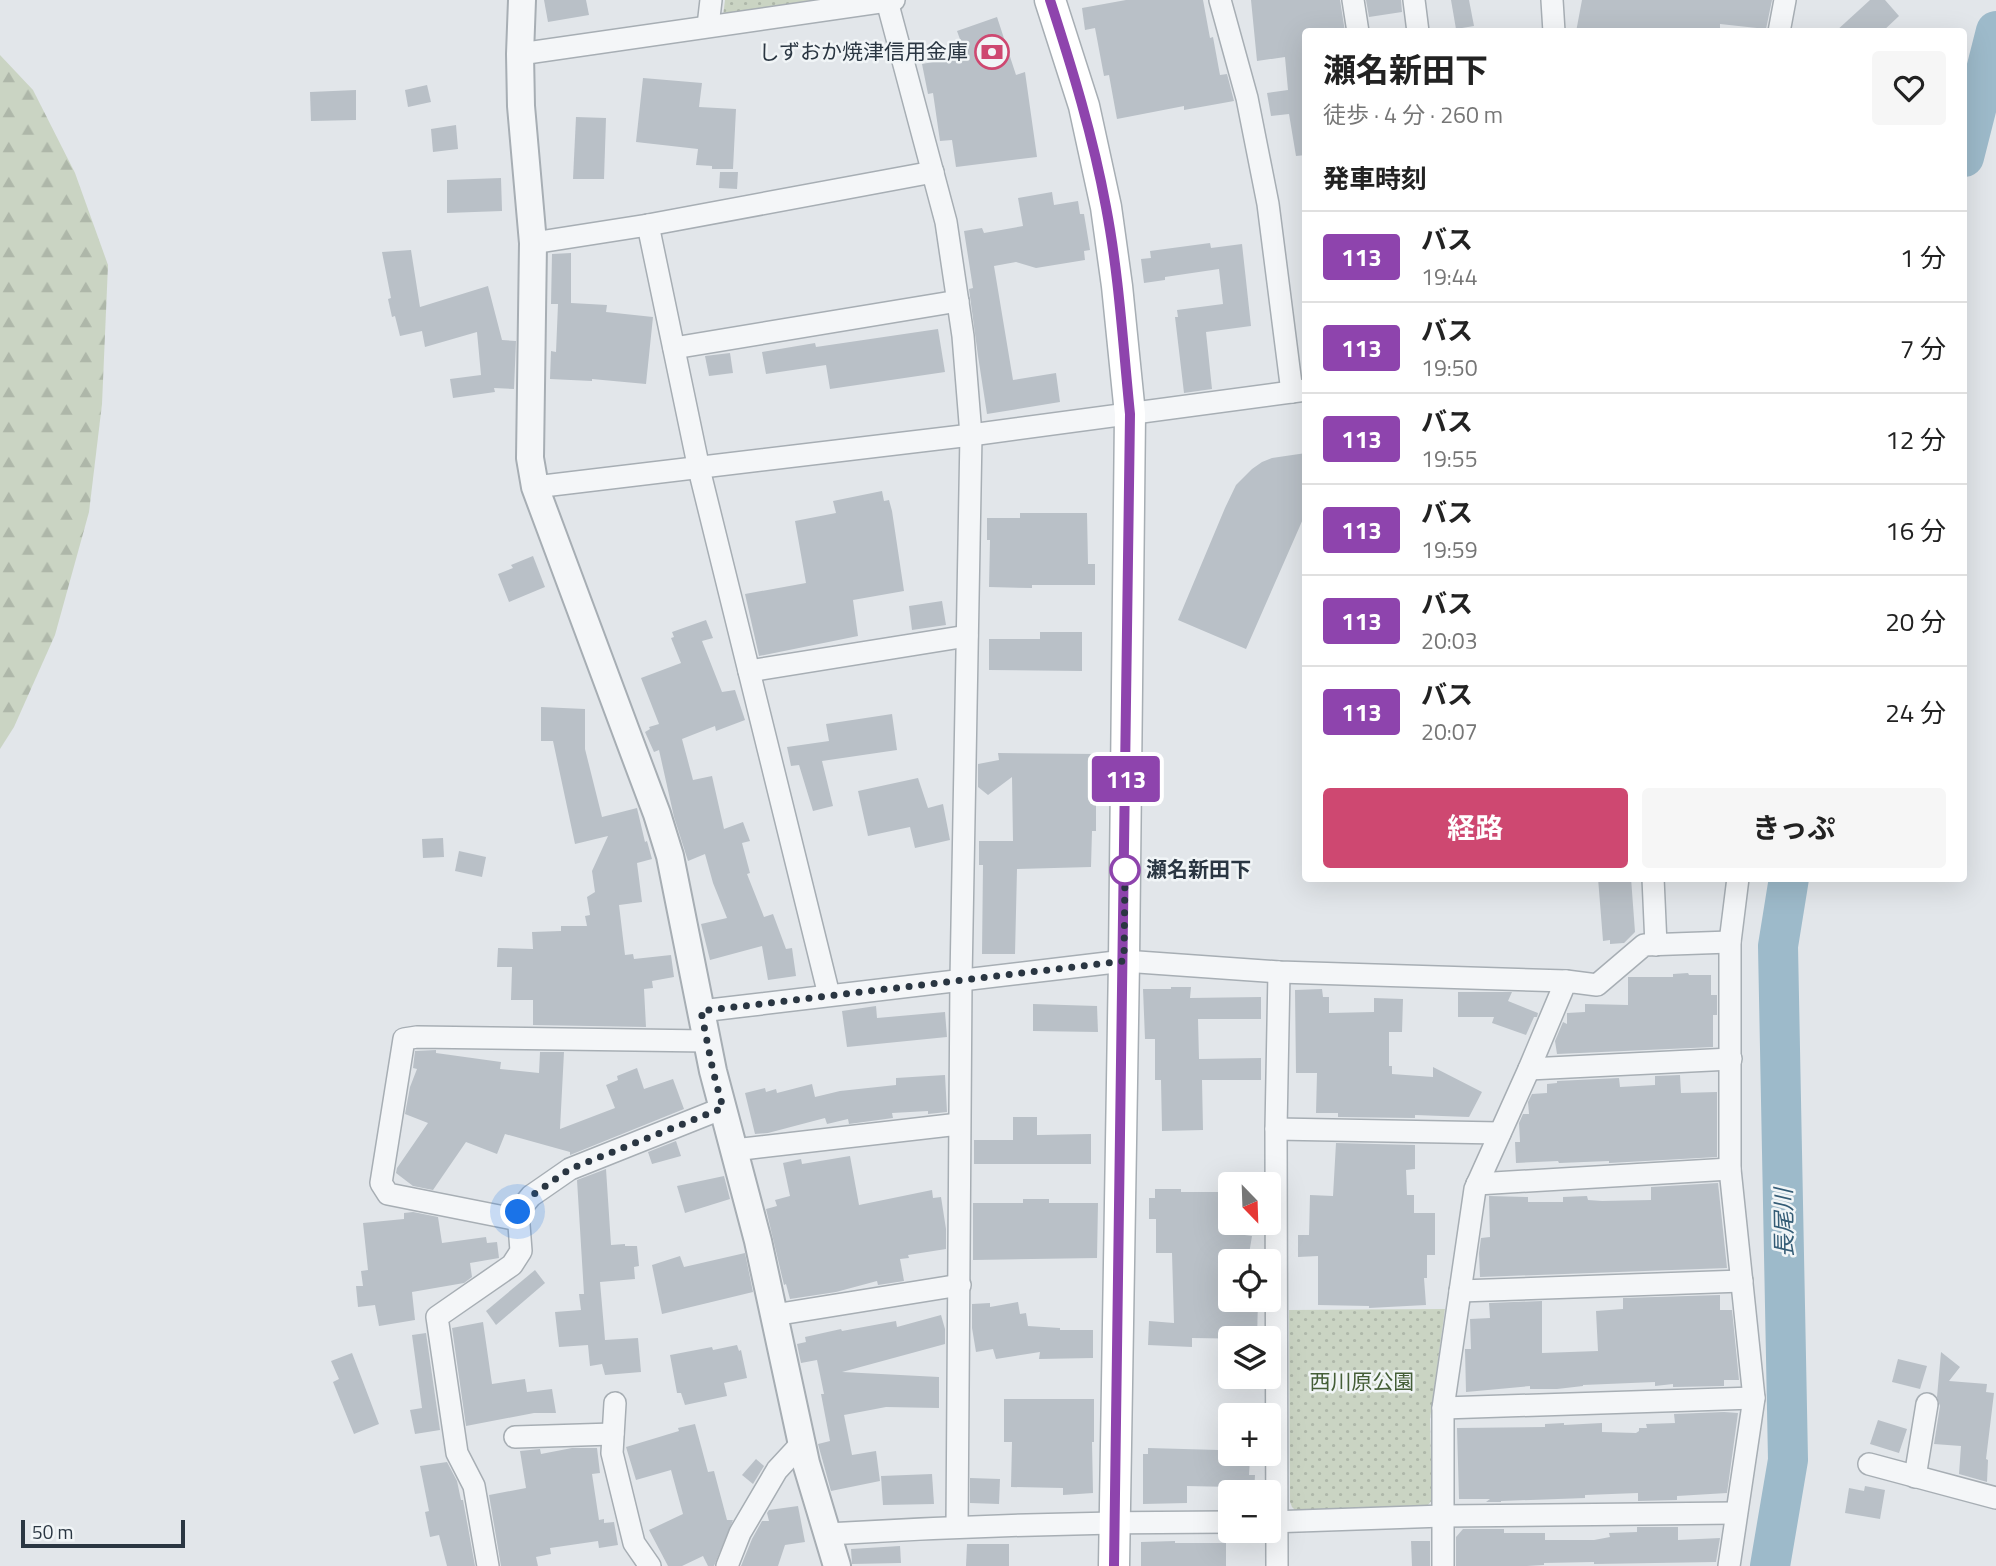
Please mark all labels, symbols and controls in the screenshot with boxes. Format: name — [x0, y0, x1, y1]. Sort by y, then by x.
bank icon: しずおか焼津信用金庫 — [973, 33, 1011, 71]
place label: しずおか焼津信用金庫 — [758, 35, 968, 67]
text: 瀬名新田下 — [1323, 45, 1488, 95]
button: heart — [1872, 51, 1946, 125]
text: 徒歩 · 4 分 · 260 m — [1323, 97, 1503, 132]
text: 発車時刻 — [1323, 159, 1427, 198]
text: バス — [1421, 220, 1473, 259]
text: 1 分 — [1900, 238, 1946, 277]
text: 113 — [1341, 239, 1382, 275]
text: 19:44 — [1421, 259, 1478, 294]
text: バス — [1421, 311, 1473, 350]
text: 7 分 — [1900, 329, 1946, 368]
text: 113 — [1341, 330, 1382, 366]
text: 19:50 — [1421, 350, 1478, 385]
text: バス — [1421, 402, 1473, 441]
text: 12 分 — [1885, 420, 1946, 459]
text: 113 — [1341, 421, 1382, 457]
text: 19:55 — [1421, 441, 1478, 476]
text: バス — [1421, 493, 1473, 532]
text: 16 分 — [1885, 511, 1946, 550]
text: 113 — [1341, 512, 1382, 548]
text: 19:59 — [1421, 532, 1478, 567]
text: バス — [1421, 584, 1473, 623]
text: 20 分 — [1885, 602, 1946, 641]
text: 113 — [1341, 603, 1382, 639]
text: 20:03 — [1421, 623, 1478, 658]
text: バス — [1421, 675, 1473, 714]
text: 24 分 — [1885, 693, 1946, 732]
text: 113 — [1341, 694, 1382, 730]
text: 20:07 — [1421, 714, 1478, 749]
line badge: 113 — [1086, 756, 1166, 802]
text: 113 — [1106, 761, 1146, 797]
button: 経路 — [1323, 788, 1628, 868]
button: きっぷ — [1642, 788, 1946, 868]
place label: 瀬名新田下 — [1146, 853, 1251, 885]
marker: 瀬名新田下 — [1110, 855, 1140, 885]
north arrow — [1218, 1172, 1281, 1236]
map controls — [1218, 1172, 1281, 1543]
water label: 長尾川 — [1765, 1185, 1802, 1258]
your location — [500, 1194, 535, 1229]
button: locate — [1218, 1249, 1281, 1312]
button: layers — [1218, 1326, 1281, 1389]
park label: 西川原公園 — [1310, 1365, 1415, 1397]
button: + — [1218, 1403, 1281, 1466]
button: − — [1218, 1480, 1281, 1543]
scale bar — [21, 1517, 186, 1549]
text: 50 m — [32, 1517, 73, 1546]

